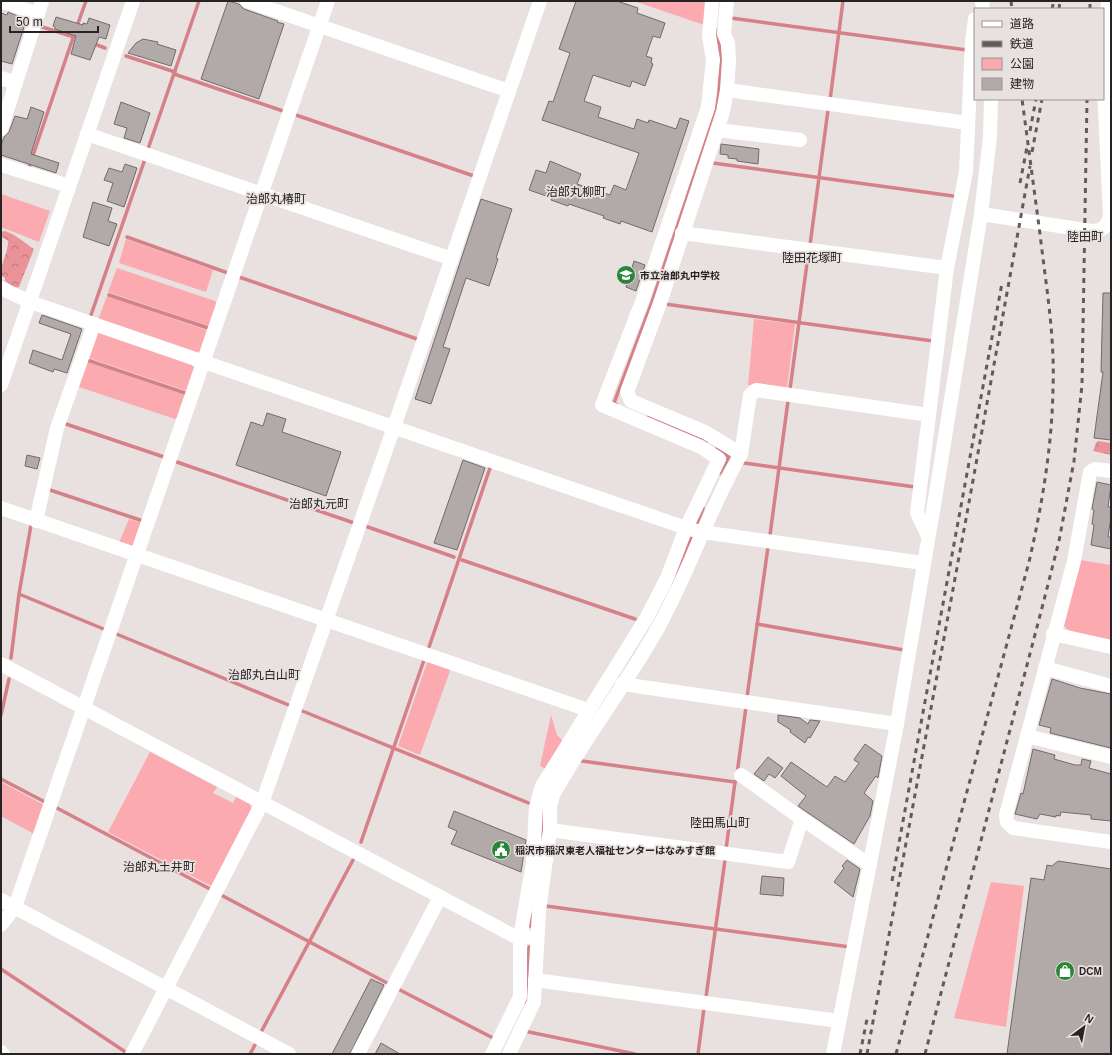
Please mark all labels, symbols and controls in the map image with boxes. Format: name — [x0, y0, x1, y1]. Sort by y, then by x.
scale bar — [10, 8, 98, 34]
legend — [974, 8, 1104, 100]
text: 50 m — [16, 15, 43, 29]
text: 道路 — [1010, 17, 1034, 31]
text: 鉄道 — [1010, 37, 1034, 51]
text: 公園 — [1010, 57, 1034, 71]
text: 建物 — [1010, 77, 1034, 91]
district label: 治郎丸柳町 — [546, 185, 606, 199]
district label: 治郎丸椿町 — [246, 192, 306, 206]
district label: 陸田町 — [1067, 230, 1103, 244]
district label: 陸田花塚町 — [782, 251, 842, 265]
school or university icon: 市立治郎丸中学校 — [615, 264, 637, 286]
place label: 市立治郎丸中学校 — [640, 270, 720, 281]
district label: 治郎丸元町 — [289, 497, 349, 511]
district label: 治郎丸白山町 — [228, 668, 300, 682]
district label: 陸田馬山町 — [690, 816, 750, 830]
public building icon: 稲沢市稲沢東老人福祉センターはなみすぎ館 — [490, 839, 512, 861]
place label: 稲沢市稲沢東老人福祉センターはなみすぎ館 — [515, 845, 715, 856]
district label: 治郎丸土井町 — [123, 860, 195, 874]
shop icon: DCM — [1054, 960, 1076, 982]
place label: DCM — [1079, 966, 1102, 977]
north arrow — [1064, 1007, 1104, 1047]
text: N — [1083, 1011, 1096, 1026]

